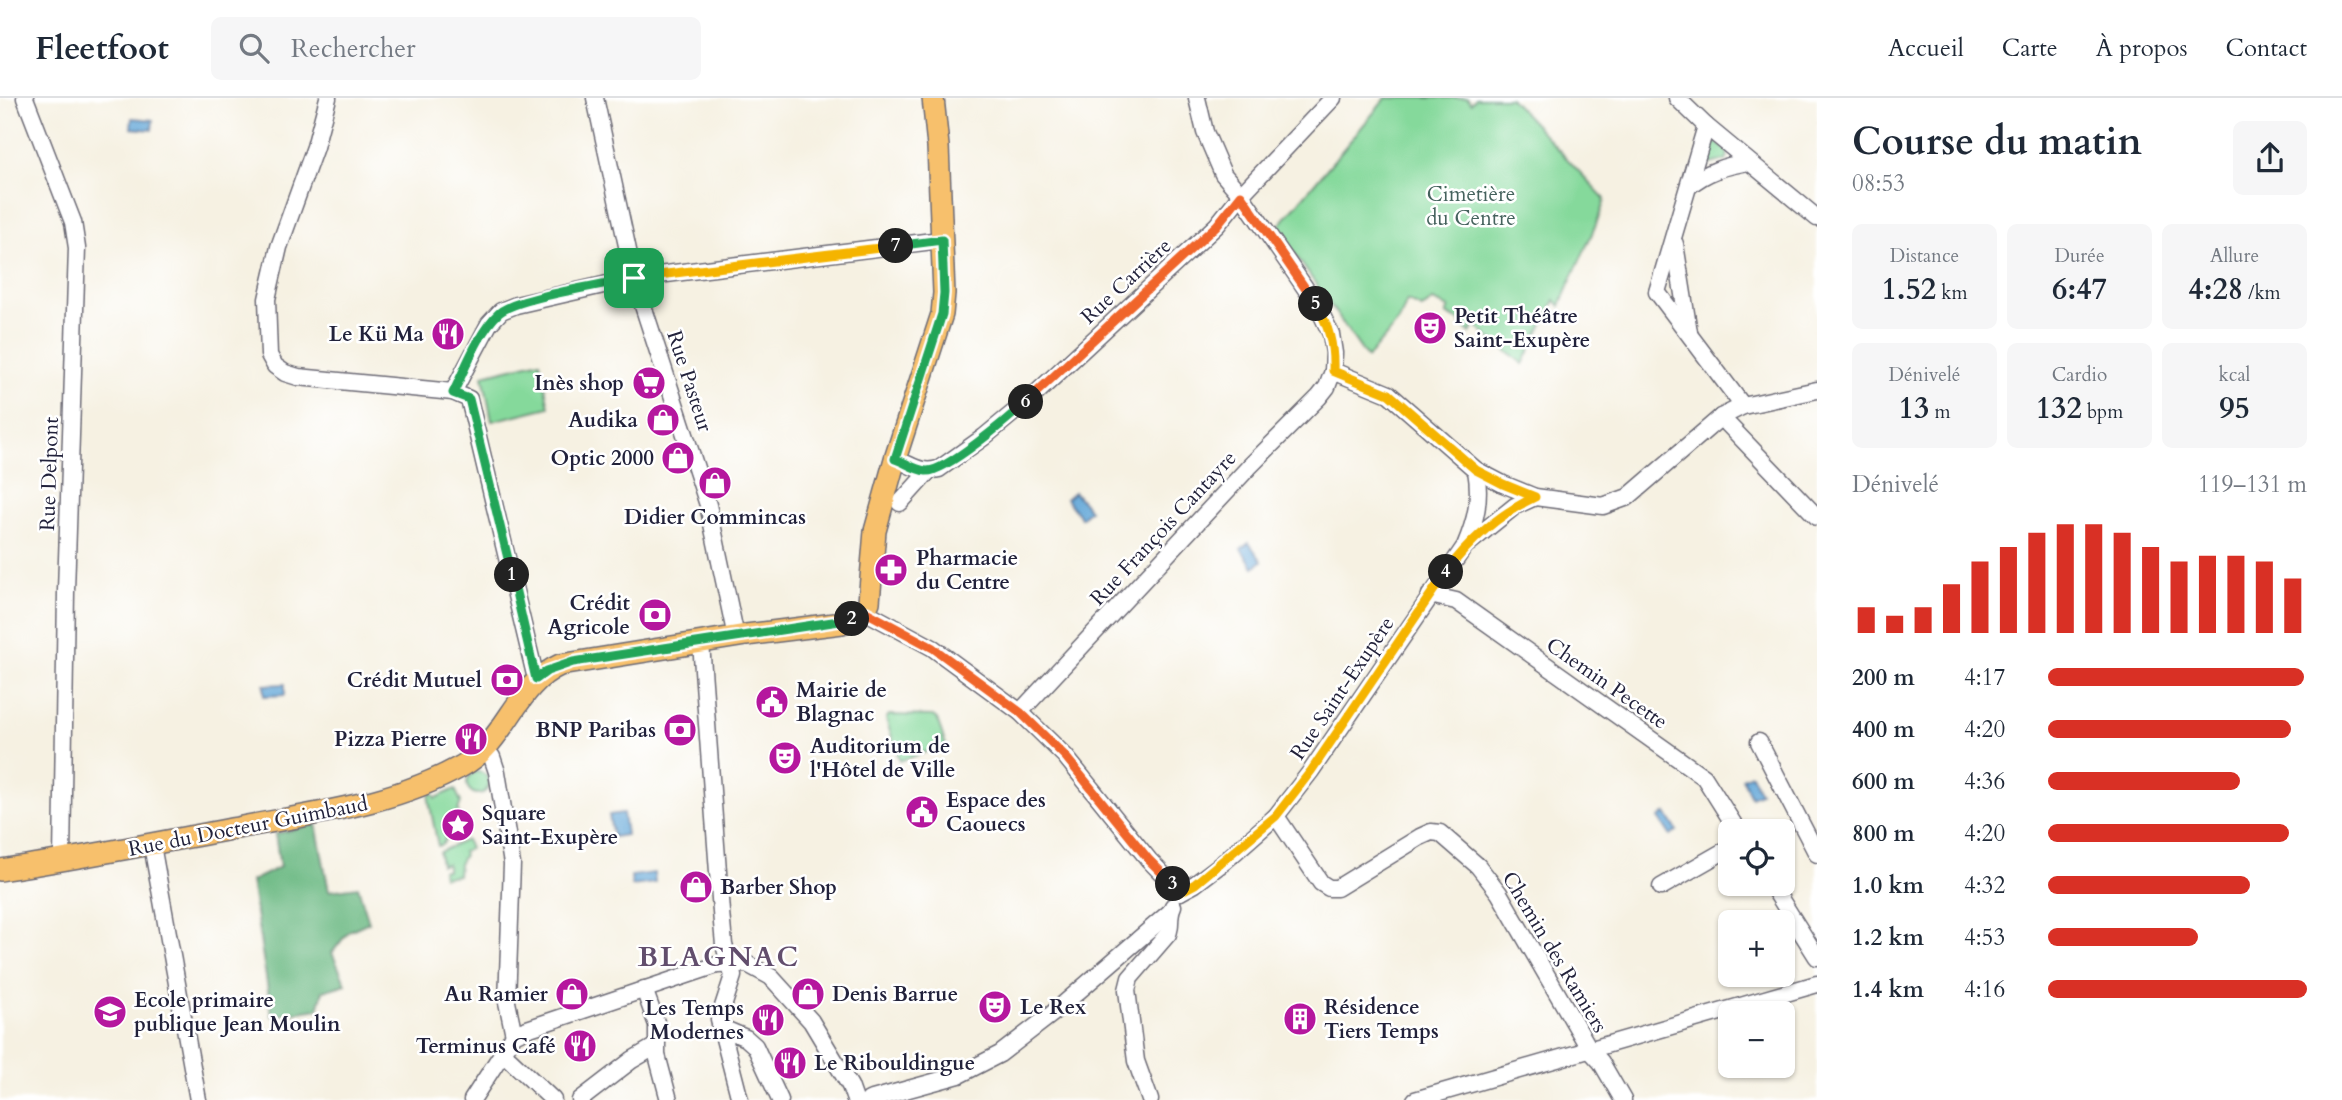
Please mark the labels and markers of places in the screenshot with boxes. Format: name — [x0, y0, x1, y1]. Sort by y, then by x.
pin: 7 — [878, 228, 914, 264]
pin — [604, 248, 664, 308]
pin: 5 — [1298, 286, 1334, 322]
place label: Petit Théâtre Saint-Exupère — [1454, 302, 1590, 355]
theatre icon: Petit Théâtre Saint-Exupère — [1411, 309, 1449, 347]
restaurant icon: Le Kü Ma — [429, 315, 467, 353]
place label: Le Kü Ma — [329, 320, 425, 349]
supermarket icon: Inès shop — [630, 364, 668, 402]
place label: Inès shop — [534, 369, 624, 398]
pin: 6 — [1009, 384, 1044, 420]
shop icon: Audika — [644, 401, 682, 439]
place label: Audika — [568, 406, 639, 435]
shop icon: Optic 2000 — [659, 439, 697, 477]
place label: Optic 2000 — [550, 444, 654, 473]
shop icon: Didier Commincas — [696, 464, 734, 502]
place label: Didier Commincas — [624, 503, 806, 532]
place label: Pharmacie du Centre — [916, 544, 1018, 597]
pharmacy icon: Pharmacie du Centre — [872, 551, 910, 589]
pin: 4 — [1428, 554, 1464, 589]
pin: 1 — [494, 558, 530, 592]
place label: Crédit Agricole — [548, 589, 631, 642]
bank icon: Crédit Agricole — [636, 596, 674, 634]
pin: 2 — [834, 602, 870, 636]
bank icon: Crédit Mutuel — [488, 661, 526, 699]
place label: Crédit Mutuel — [347, 666, 482, 695]
place label: Mairie de Blagnac — [796, 676, 887, 729]
public building icon: Mairie de Blagnac — [753, 683, 791, 721]
bank icon: BNP Paribas — [661, 711, 699, 749]
place label: BNP Paribas — [536, 716, 656, 745]
restaurant icon: Pizza Pierre — [452, 720, 490, 758]
place label: Pizza Pierre — [334, 725, 447, 754]
place label: Auditorium de l'Hôtel de Ville — [810, 732, 955, 785]
theatre icon: Auditorium de l'Hôtel de Ville — [766, 739, 804, 777]
place label: Espace des Caouecs — [946, 786, 1046, 839]
public building icon: Espace des Caouecs — [903, 793, 941, 831]
place label: Square Saint-Exupère — [482, 799, 618, 852]
place icon: Square Saint-Exupère — [439, 806, 477, 844]
pin: 3 — [1156, 866, 1190, 902]
shop icon: Barber Shop — [677, 868, 715, 906]
place label: Barber Shop — [720, 873, 837, 902]
shop icon: Au Ramier — [553, 975, 591, 1013]
shop icon: Denis Barrue — [789, 975, 827, 1013]
place label: Au Ramier — [444, 980, 549, 1009]
place label: Denis Barrue — [832, 980, 958, 1009]
place label: Ecole primaire publique Jean Moulin — [134, 986, 341, 1039]
theatre icon: Le Rex — [976, 988, 1014, 1026]
school or university icon: Ecole primaire publique Jean Moulin — [91, 993, 129, 1031]
place label: Le Rex — [1020, 993, 1087, 1022]
place label: Résidence Tiers Temps — [1324, 993, 1439, 1046]
place label: Les Temps Modernes — [645, 994, 744, 1047]
building icon: Résidence Tiers Temps — [1281, 1000, 1319, 1038]
restaurant icon: Les Temps Modernes — [749, 1001, 787, 1039]
restaurant icon: Terminus Café — [561, 1027, 599, 1065]
place label: Terminus Café — [416, 1032, 556, 1061]
restaurant icon: Le Ribouldingue — [771, 1044, 809, 1082]
place label: Le Ribouldingue — [814, 1049, 975, 1078]

